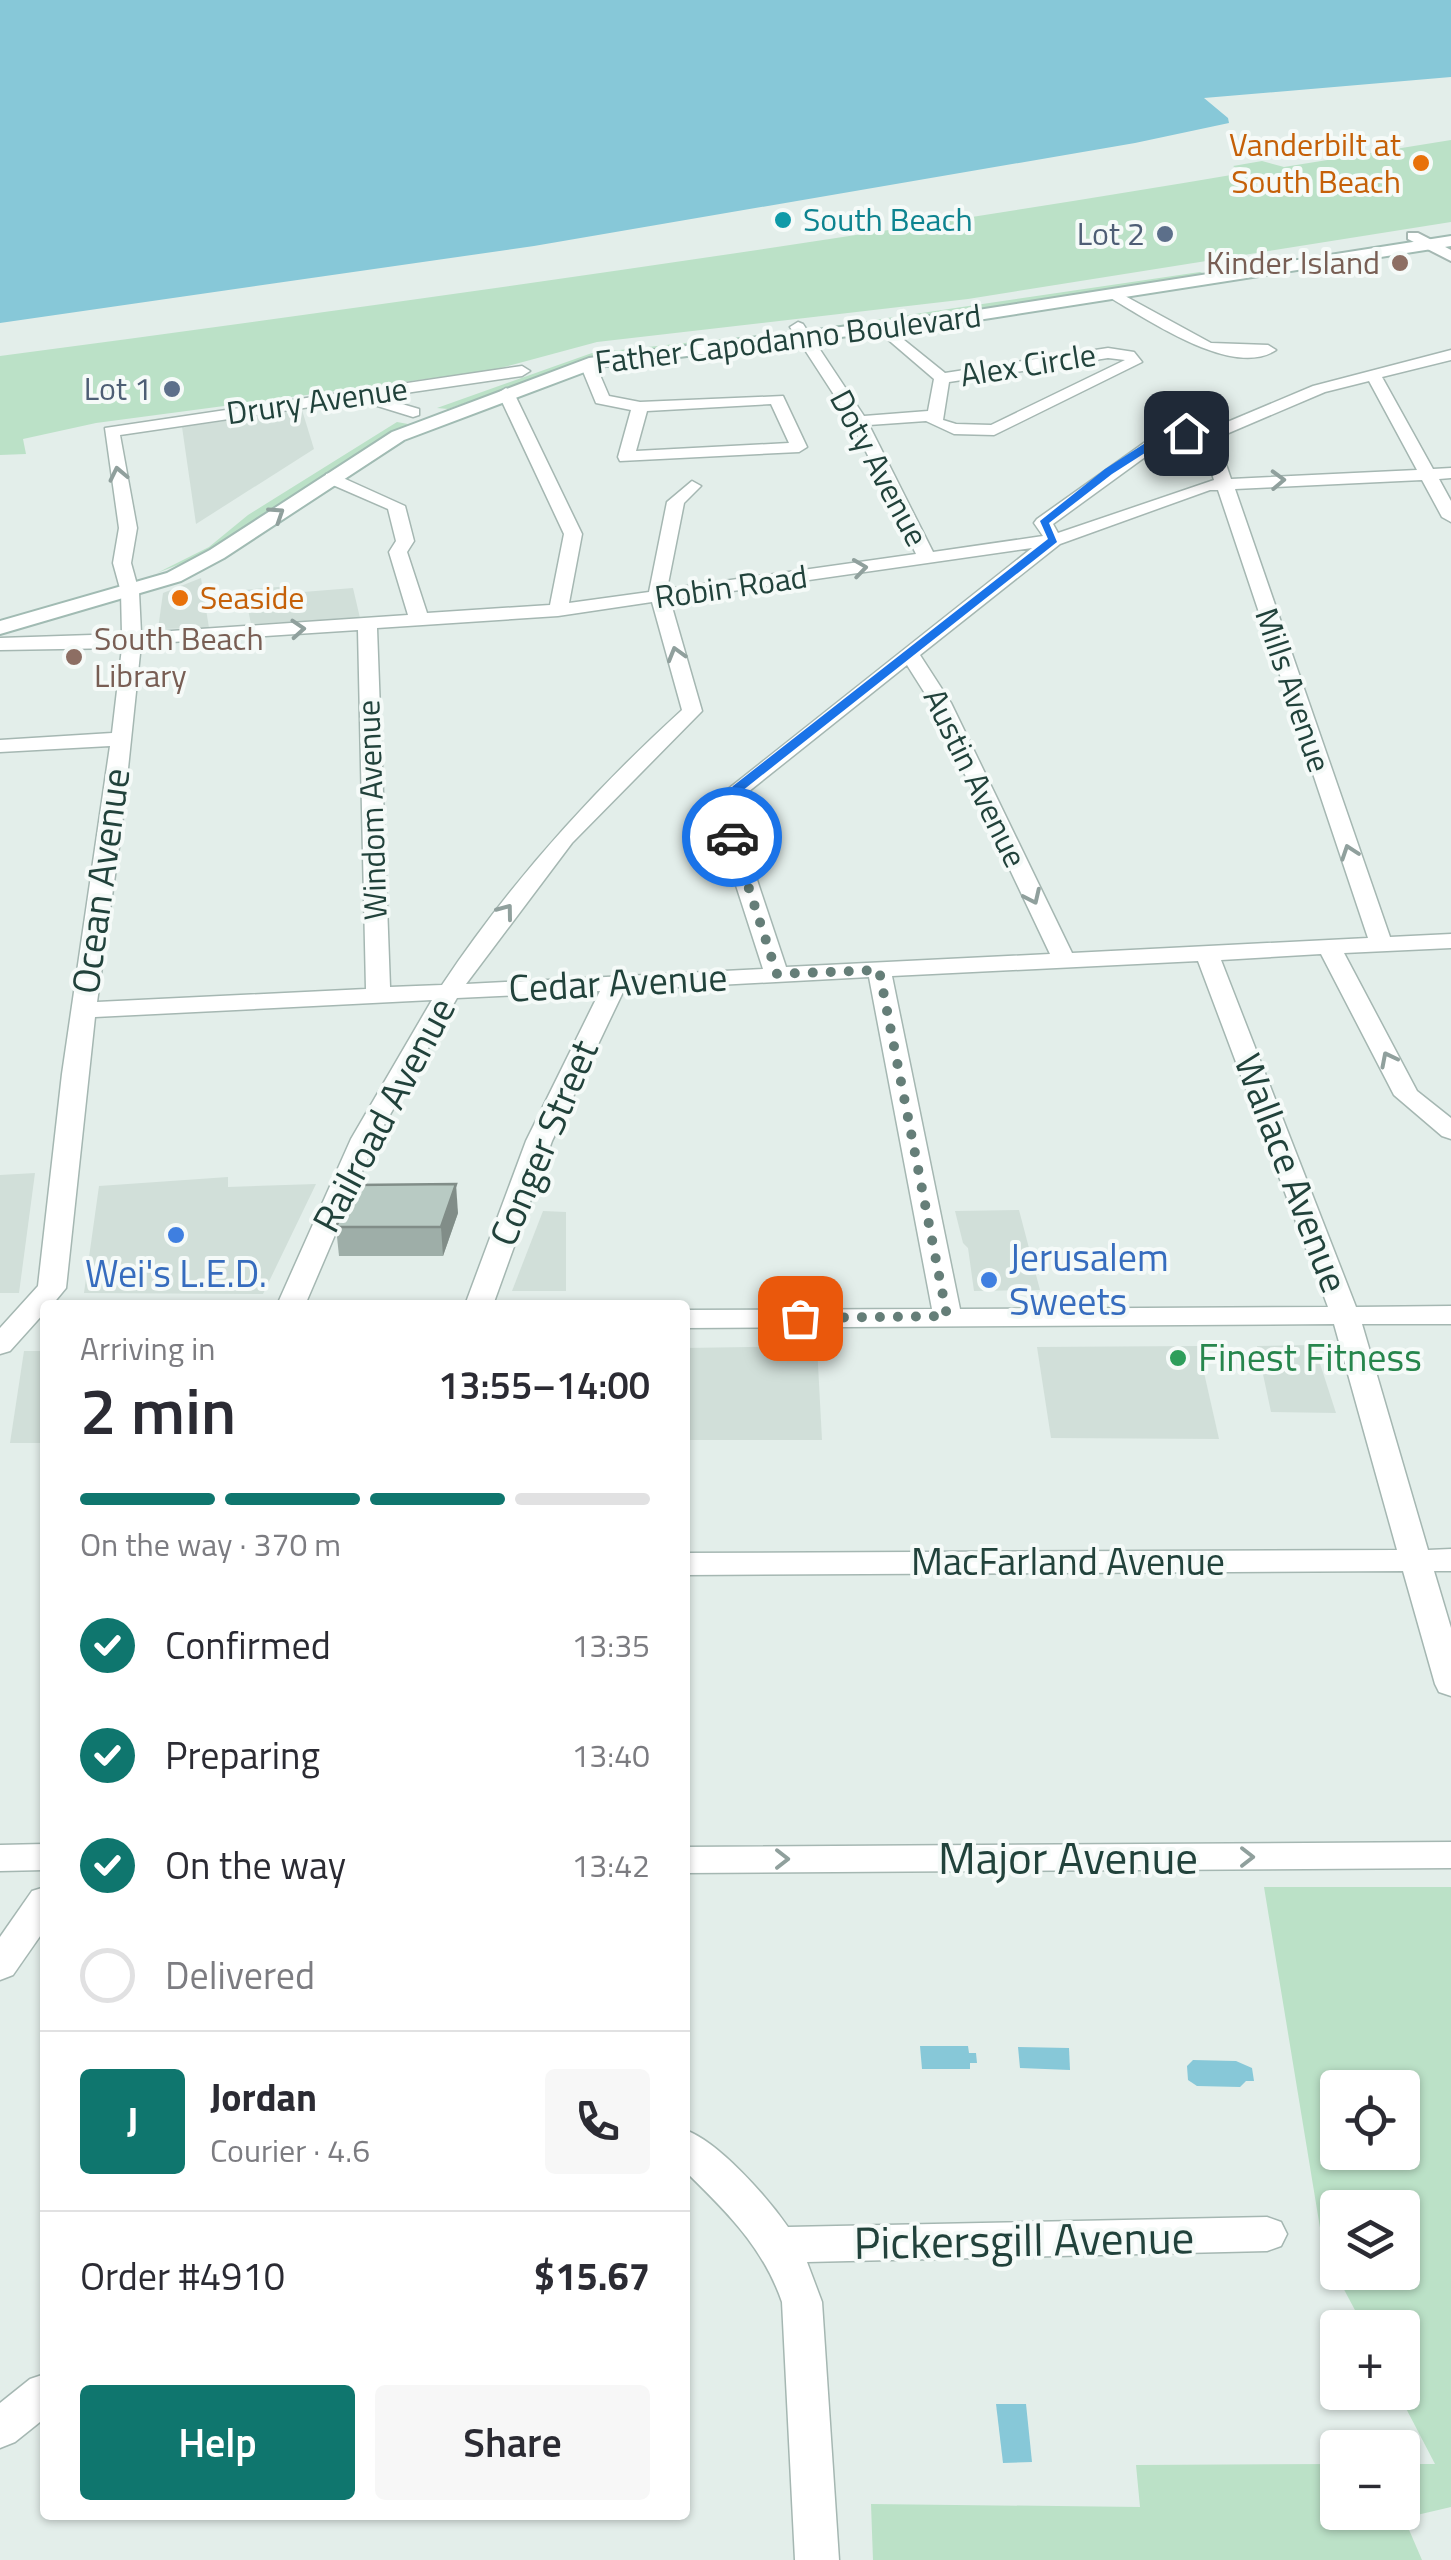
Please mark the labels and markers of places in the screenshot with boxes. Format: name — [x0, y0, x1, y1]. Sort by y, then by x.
place label: Vanderbilt at South Beach — [1229, 120, 1401, 205]
marker: Vanderbilt at South Beach — [1410, 152, 1432, 174]
place label: South Beach — [803, 195, 973, 243]
marker: South Beach — [772, 209, 794, 231]
place label: Lot 2 — [1077, 209, 1145, 257]
marker: Lot 2 — [1154, 223, 1176, 245]
place label: Kinder Island — [1206, 238, 1380, 286]
marker: Kinder Island — [1389, 252, 1411, 274]
place label: Lot 1 — [84, 364, 152, 412]
marker: Lot 1 — [161, 378, 183, 400]
pin — [1144, 391, 1229, 476]
place label: Seaside — [200, 573, 305, 621]
marker: Seaside — [169, 587, 191, 609]
place label: South Beach Library — [94, 614, 264, 699]
marker: South Beach Library — [63, 646, 85, 668]
marker: Wei's L.E.D. — [165, 1224, 187, 1246]
place label: Jerusalem Sweets — [1009, 1228, 1169, 1330]
place label: Wei's L.E.D. — [85, 1244, 267, 1302]
marker: Jerusalem Sweets — [978, 1269, 1000, 1291]
pin — [758, 1276, 843, 1361]
place label: Finest Fitness — [1198, 1328, 1422, 1386]
marker: Finest Fitness — [1167, 1347, 1189, 1369]

